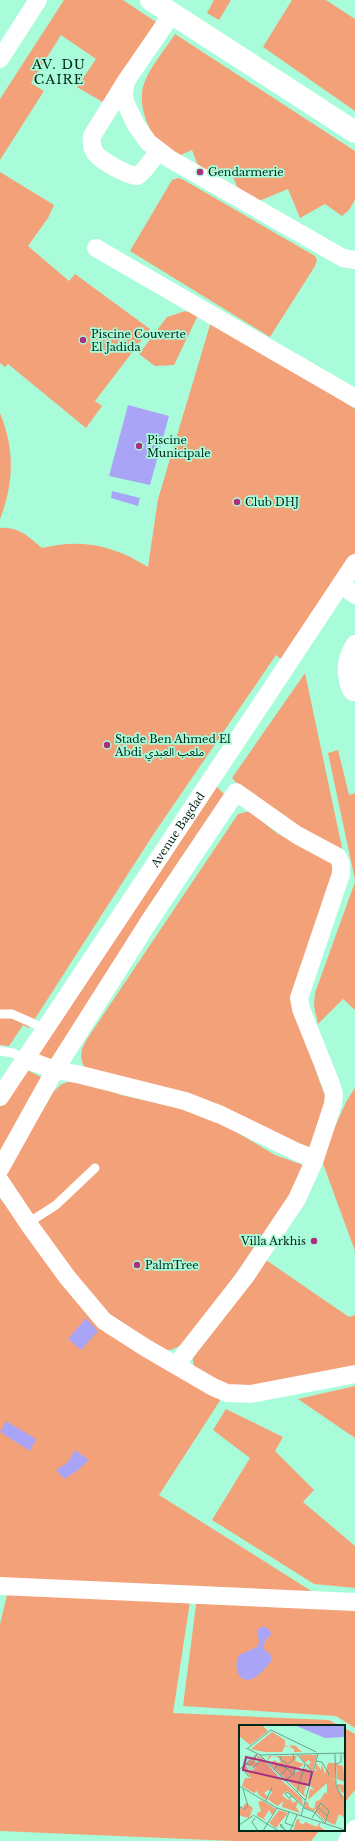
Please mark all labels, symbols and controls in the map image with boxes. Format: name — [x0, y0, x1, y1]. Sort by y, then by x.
district label: AV. DU CAIRE — [31, 56, 86, 88]
place label: Gendarmerie — [208, 165, 284, 179]
marker: Gendarmerie — [195, 167, 205, 177]
place label: Piscine Couverte El Jadida — [91, 327, 186, 354]
marker: Piscine Couverte El Jadida — [78, 335, 88, 345]
place label: Piscine Municipale — [147, 433, 211, 460]
marker: Piscine Municipale — [134, 441, 144, 451]
place label: Club DHJ — [245, 495, 299, 509]
marker: Club DHJ — [232, 497, 242, 507]
place label: Stade Ben Ahmed El Abdi ملعب العبدي — [114, 732, 231, 762]
marker: Stade Ben Ahmed El Abdi ملعب العبدي — [102, 740, 112, 750]
street label: Avenue Bagdad — [147, 789, 208, 871]
place label: Villa Arkhis — [240, 1234, 306, 1248]
marker: Villa Arkhis — [309, 1236, 319, 1246]
place label: PalmTree — [145, 1258, 199, 1272]
marker: PalmTree — [132, 1260, 142, 1270]
inset map — [239, 1725, 345, 1831]

